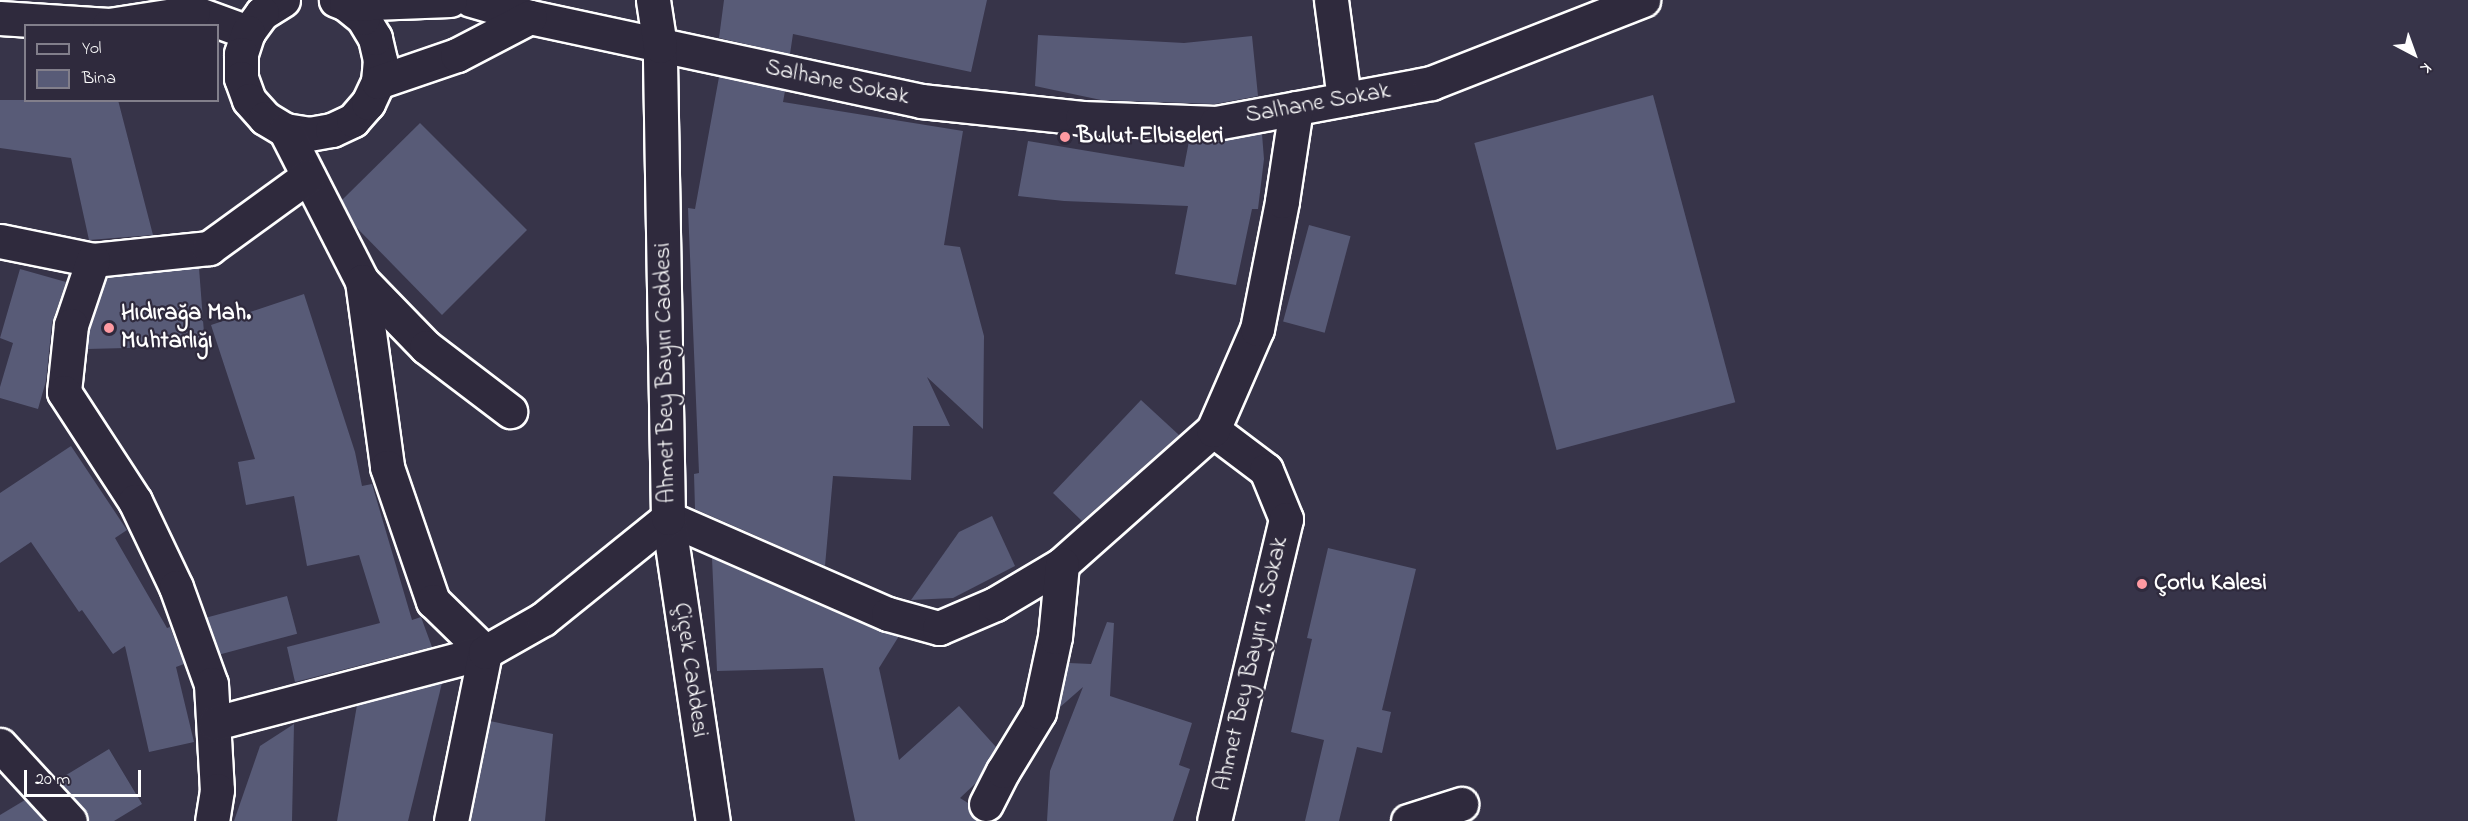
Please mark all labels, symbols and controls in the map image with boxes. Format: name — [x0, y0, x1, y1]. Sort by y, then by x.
legend — [24, 24, 219, 102]
north arrow — [2384, 24, 2444, 84]
text: Yol — [82, 36, 102, 62]
street label: Salhane Sokak — [762, 54, 912, 112]
text: K — [2415, 56, 2437, 79]
text: Bina — [82, 66, 116, 92]
street label: Salhane Sokak — [1243, 77, 1393, 131]
place label: Bulut Elbiseleri — [1077, 123, 1224, 151]
marker: Bulut Elbiseleri — [1058, 130, 1072, 144]
street label: Ahmet Bey Bayırı Caddesi — [649, 242, 683, 504]
place label: Hıdırağa Mah. Muhtarlığı — [121, 300, 251, 356]
marker: Hıdırağa Mah. Muhtarlığı — [102, 321, 116, 335]
street label: Ahmet Bey Bayırı 1. Sokak — [1209, 534, 1295, 794]
place label: Çorlu Kalesi — [2154, 570, 2267, 598]
marker: Çorlu Kalesi — [2135, 577, 2149, 591]
street label: Çiçek Caddesi — [666, 601, 714, 739]
scale bar — [27, 758, 144, 796]
text: 20 m — [35, 767, 70, 793]

